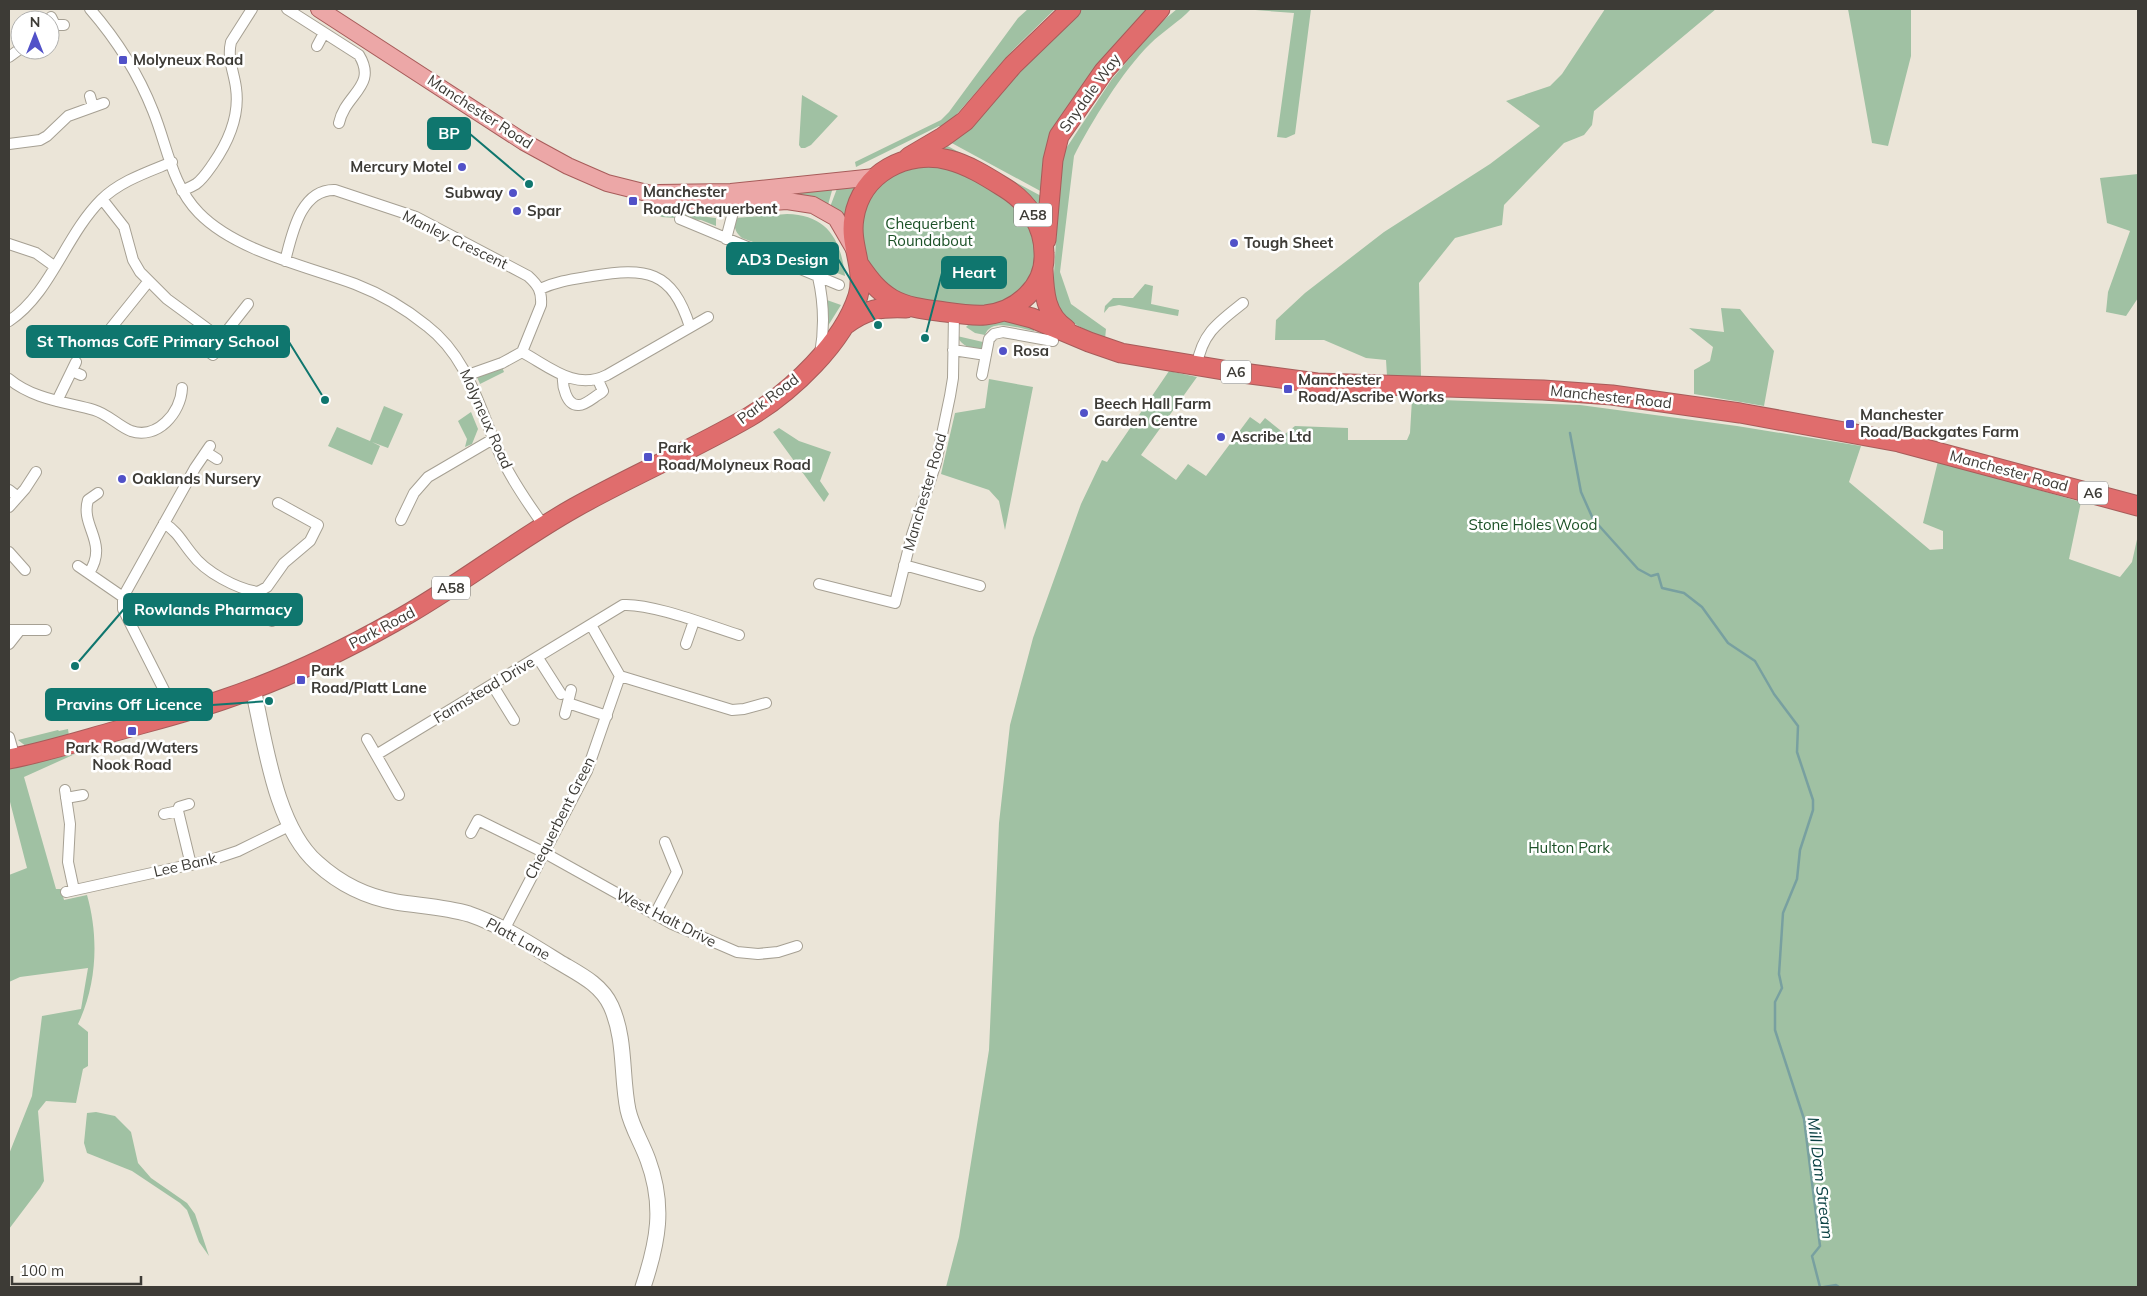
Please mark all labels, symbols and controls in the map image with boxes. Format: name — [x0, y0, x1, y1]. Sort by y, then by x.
north arrow — [10, 10, 60, 60]
text: N — [30, 13, 40, 31]
place label: Molyneux Road — [133, 50, 243, 69]
street label: Snydale Way — [1055, 50, 1124, 136]
marker: Molyneux Road — [117, 54, 129, 66]
street label: Manchester Road — [424, 70, 537, 153]
callout: BP — [428, 118, 470, 149]
text: BP — [438, 123, 460, 143]
place label: Mercury Motel — [350, 157, 452, 176]
marker: Mercury Motel — [456, 161, 468, 173]
place label: Manchester Road/Chequerbent — [643, 182, 778, 218]
place label: Subway — [445, 183, 504, 202]
marker: Subway — [507, 187, 519, 199]
marker: Manchester Road/Chequerbent — [627, 195, 639, 207]
place label: Spar — [527, 201, 561, 220]
road number: A58 — [1014, 204, 1052, 226]
marker: Spar — [511, 205, 523, 217]
street label: Manley Crescent — [399, 206, 511, 273]
park label: Chequerbent Roundabout — [885, 214, 975, 250]
place label: Tough Sheet — [1244, 233, 1334, 252]
marker: Tough Sheet — [1228, 237, 1240, 249]
callout: AD3 Design — [727, 243, 838, 274]
text: AD3 Design — [738, 249, 828, 269]
callout: Heart — [942, 257, 1006, 288]
text: Heart — [952, 262, 996, 282]
callout: St Thomas CofE Primary School — [27, 326, 289, 357]
text: St Thomas CofE Primary School — [37, 331, 279, 351]
place label: Rosa — [1013, 341, 1049, 360]
marker: Rosa — [997, 345, 1009, 357]
road number: A6 — [1221, 361, 1251, 384]
street label: Molyneux Road — [456, 366, 517, 472]
street label: Park Road — [733, 369, 802, 428]
place label: Manchester Road/Ascribe Works — [1298, 370, 1444, 406]
street label: Manchester Road — [1549, 381, 1673, 412]
marker: Manchester Road/Ascribe Works — [1282, 383, 1294, 395]
place label: Beech Hall Farm Garden Centre — [1094, 394, 1211, 430]
place label: Manchester Road/Backgates Farm — [1860, 405, 2019, 441]
marker: Beech Hall Farm Garden Centre — [1078, 407, 1090, 419]
marker: Manchester Road/Backgates Farm — [1844, 418, 1856, 430]
place label: Ascribe Ltd — [1231, 427, 1312, 446]
street label: Manchester Road — [899, 431, 950, 553]
marker: Ascribe Ltd — [1215, 431, 1227, 443]
place label: Park Road/Molyneux Road — [658, 438, 811, 474]
street label: Manchester Road — [1948, 446, 2070, 495]
marker: Park Road/Molyneux Road — [642, 451, 654, 463]
place label: Oaklands Nursery — [132, 469, 262, 488]
marker: Oaklands Nursery — [116, 473, 128, 485]
road number: A6 — [2078, 482, 2108, 504]
park label: Stone Holes Wood — [1469, 515, 1598, 534]
road number: A58 — [432, 576, 470, 600]
callout: Rowlands Pharmacy — [124, 594, 302, 625]
text: Rowlands Pharmacy — [134, 599, 292, 619]
street label: Park Road — [345, 602, 418, 653]
street label: Farmstead Drive — [430, 652, 538, 727]
place label: Park Road/Platt Lane — [311, 661, 427, 697]
marker: Park Road/Platt Lane — [295, 674, 307, 686]
callout: Pravins Off Licence — [46, 689, 212, 720]
text: Pravins Off Licence — [56, 694, 202, 714]
marker: Park Road/Waters Nook Road — [126, 725, 138, 737]
place label: Park Road/Waters Nook Road — [66, 738, 198, 774]
street label: Chequerbent Green — [520, 753, 599, 882]
park label: Hulton Park — [1528, 838, 1610, 857]
street label: Lee Bank — [152, 848, 218, 881]
street label: West Halt Drive — [613, 884, 720, 951]
street label: Platt Lane — [483, 913, 554, 964]
water label: Mill Dam Stream — [1804, 1116, 1838, 1240]
scale bar — [12, 1254, 141, 1286]
text: 100 m — [20, 1261, 64, 1280]

